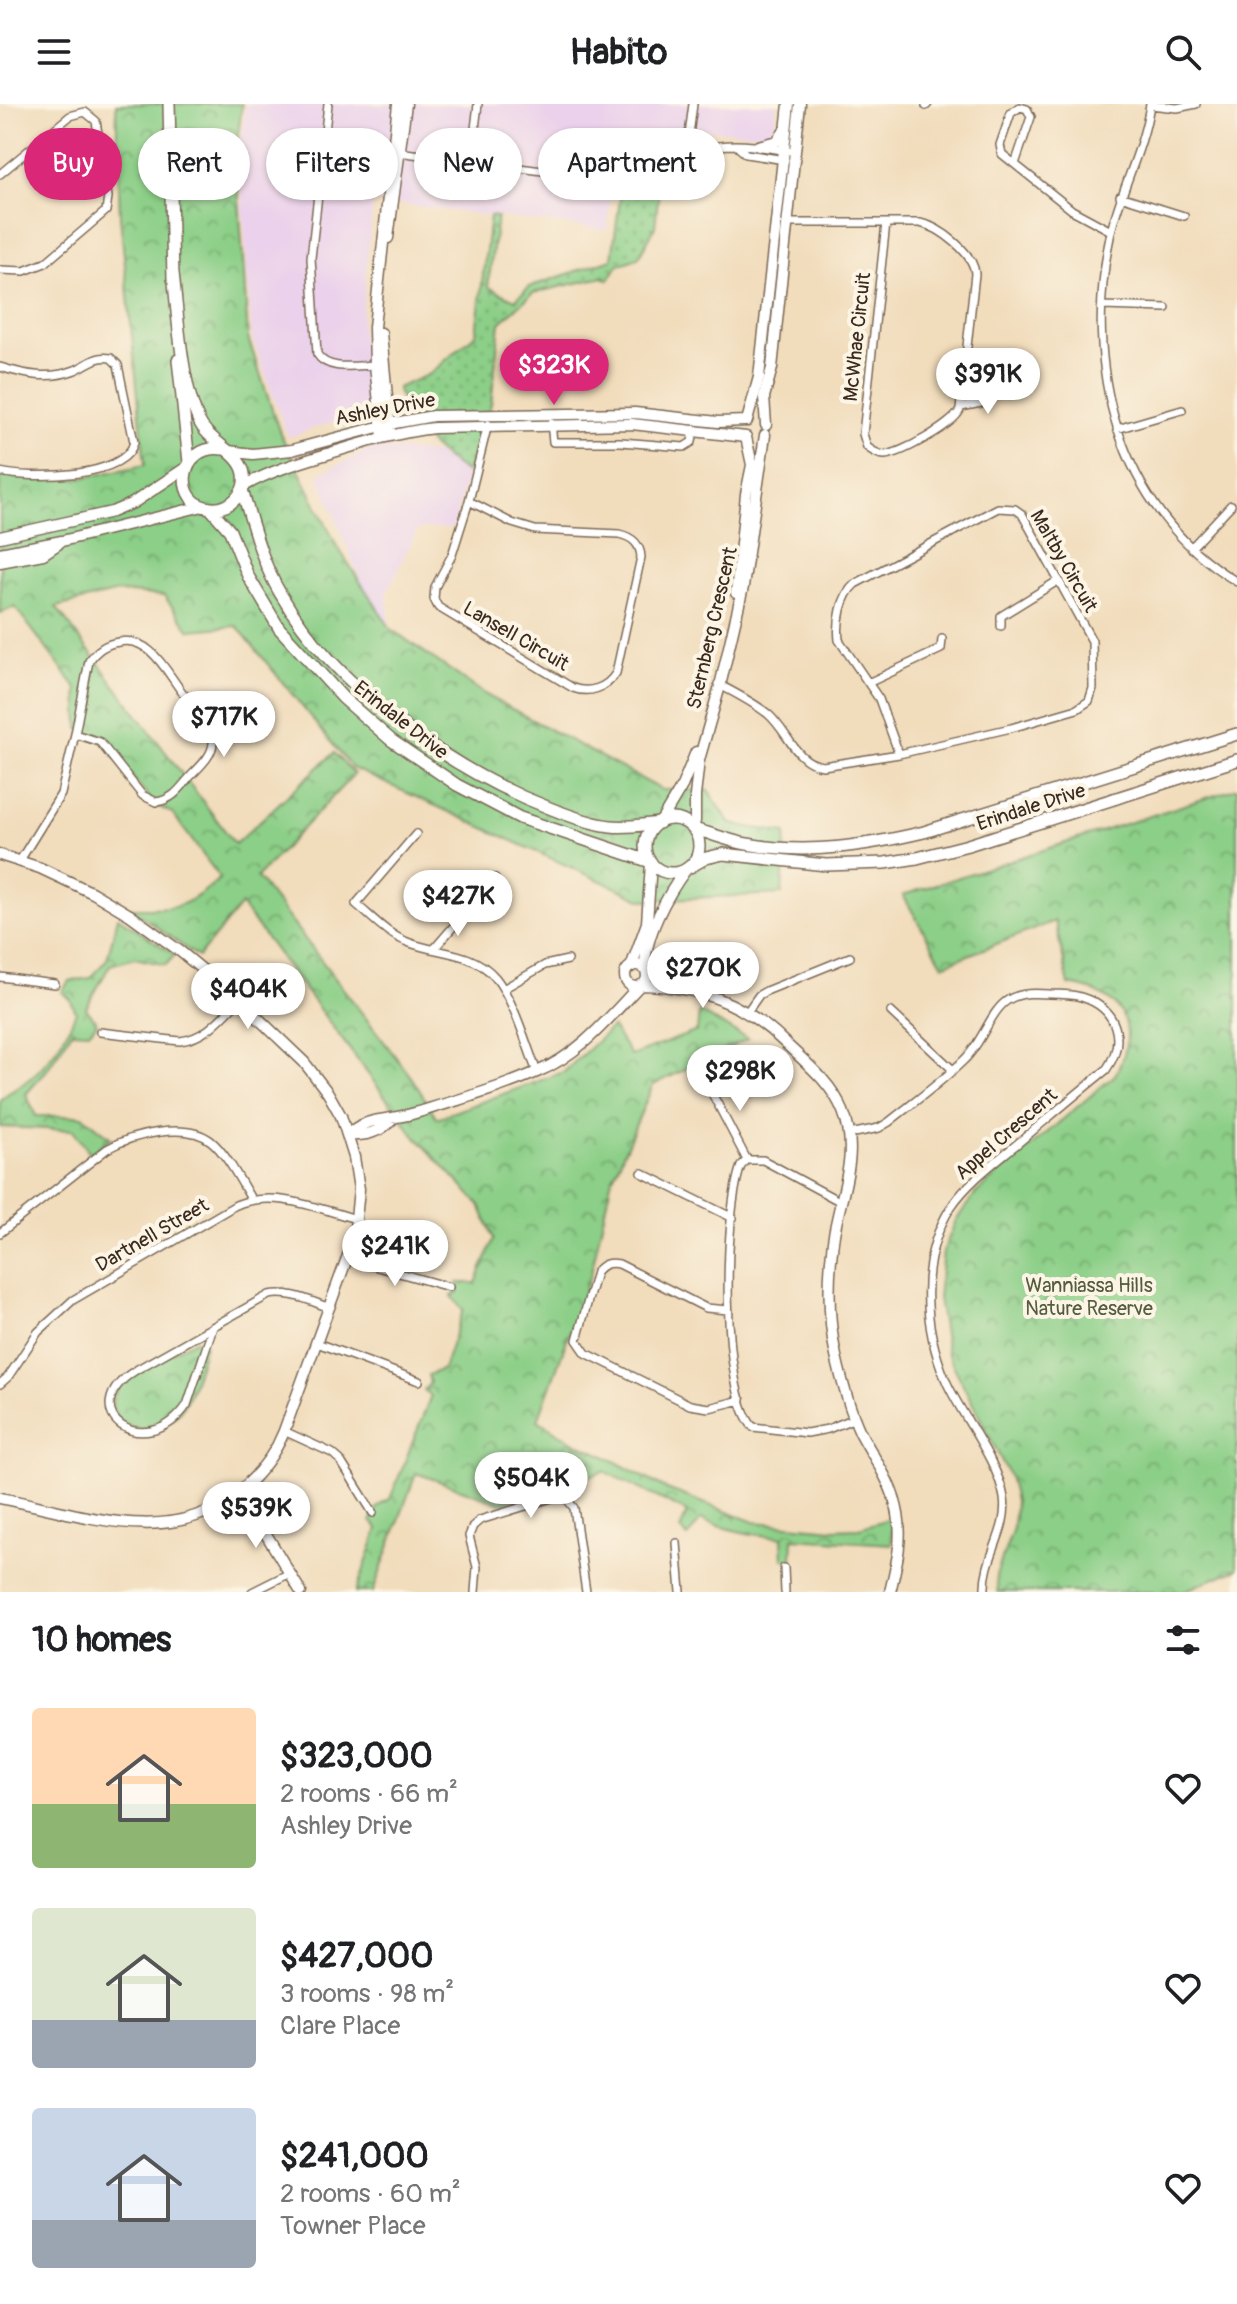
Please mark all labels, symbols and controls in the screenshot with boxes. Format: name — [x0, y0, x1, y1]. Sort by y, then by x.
icon: menu — [32, 30, 76, 74]
text: Habito — [570, 30, 667, 75]
icon: search — [1161, 30, 1205, 74]
chip: Buy — [24, 128, 122, 200]
chip: Rent — [138, 128, 250, 200]
chip: Filters — [266, 128, 398, 200]
chip: New — [414, 128, 522, 200]
chip: Apartment — [538, 128, 725, 200]
street label: McWhae Circuit — [838, 270, 876, 403]
pin: $323K — [498, 339, 610, 407]
pin: $391K — [932, 348, 1044, 416]
text: $323K — [518, 349, 590, 381]
text: $391K — [954, 358, 1022, 390]
street label: Ashley Drive — [333, 387, 437, 431]
street label: Maltby Circuit — [1025, 505, 1104, 617]
street label: Sternberg Crescent — [681, 543, 743, 712]
street label: Lansell Circuit — [458, 596, 574, 677]
street label: Erindale Drive — [349, 675, 453, 765]
pin: $717K — [168, 691, 280, 759]
text: $717K — [190, 701, 258, 733]
street label: Erindale Drive — [973, 778, 1089, 836]
pin: $427K — [402, 870, 514, 938]
text: $427K — [421, 880, 495, 912]
pin: $270K — [647, 942, 759, 1010]
text: $270K — [665, 952, 741, 984]
pin: $404K — [192, 963, 304, 1031]
text: $404K — [209, 973, 287, 1005]
pin: $298K — [684, 1045, 796, 1113]
text: $298K — [705, 1055, 775, 1087]
street label: Appel Crescent — [950, 1082, 1063, 1185]
street label: Dartnell Street — [91, 1192, 214, 1277]
pin: $241K — [339, 1220, 451, 1288]
text: $241K — [360, 1230, 430, 1262]
park label: Wanniassa Hills Nature Reserve — [1025, 1273, 1153, 1321]
pin: $504K — [475, 1452, 587, 1520]
text: $504K — [493, 1462, 569, 1494]
pin: $539K — [200, 1482, 312, 1550]
text: $539K — [220, 1492, 292, 1524]
icon: filters — [1161, 1618, 1205, 1662]
text: 10 homes — [32, 1619, 171, 1662]
text: $323,000 — [280, 1735, 433, 1778]
icon: home — [96, 1740, 192, 1836]
icon: heart — [1161, 1766, 1205, 1810]
text: 2 rooms · 66 m² — [280, 1778, 458, 1810]
text: Ashley Drive — [280, 1810, 412, 1842]
text: $427,000 — [280, 1935, 433, 1978]
icon: home — [96, 1940, 192, 2036]
icon: heart — [1161, 1966, 1205, 2010]
text: 3 rooms · 98 m² — [280, 1978, 454, 2010]
text: Clare Place — [280, 2010, 400, 2042]
text: $241,000 — [280, 2135, 429, 2178]
icon: home — [96, 2140, 192, 2236]
icon: heart — [1161, 2166, 1205, 2210]
text: 2 rooms · 60 m² — [280, 2178, 461, 2210]
text: Towner Place — [280, 2210, 426, 2242]

